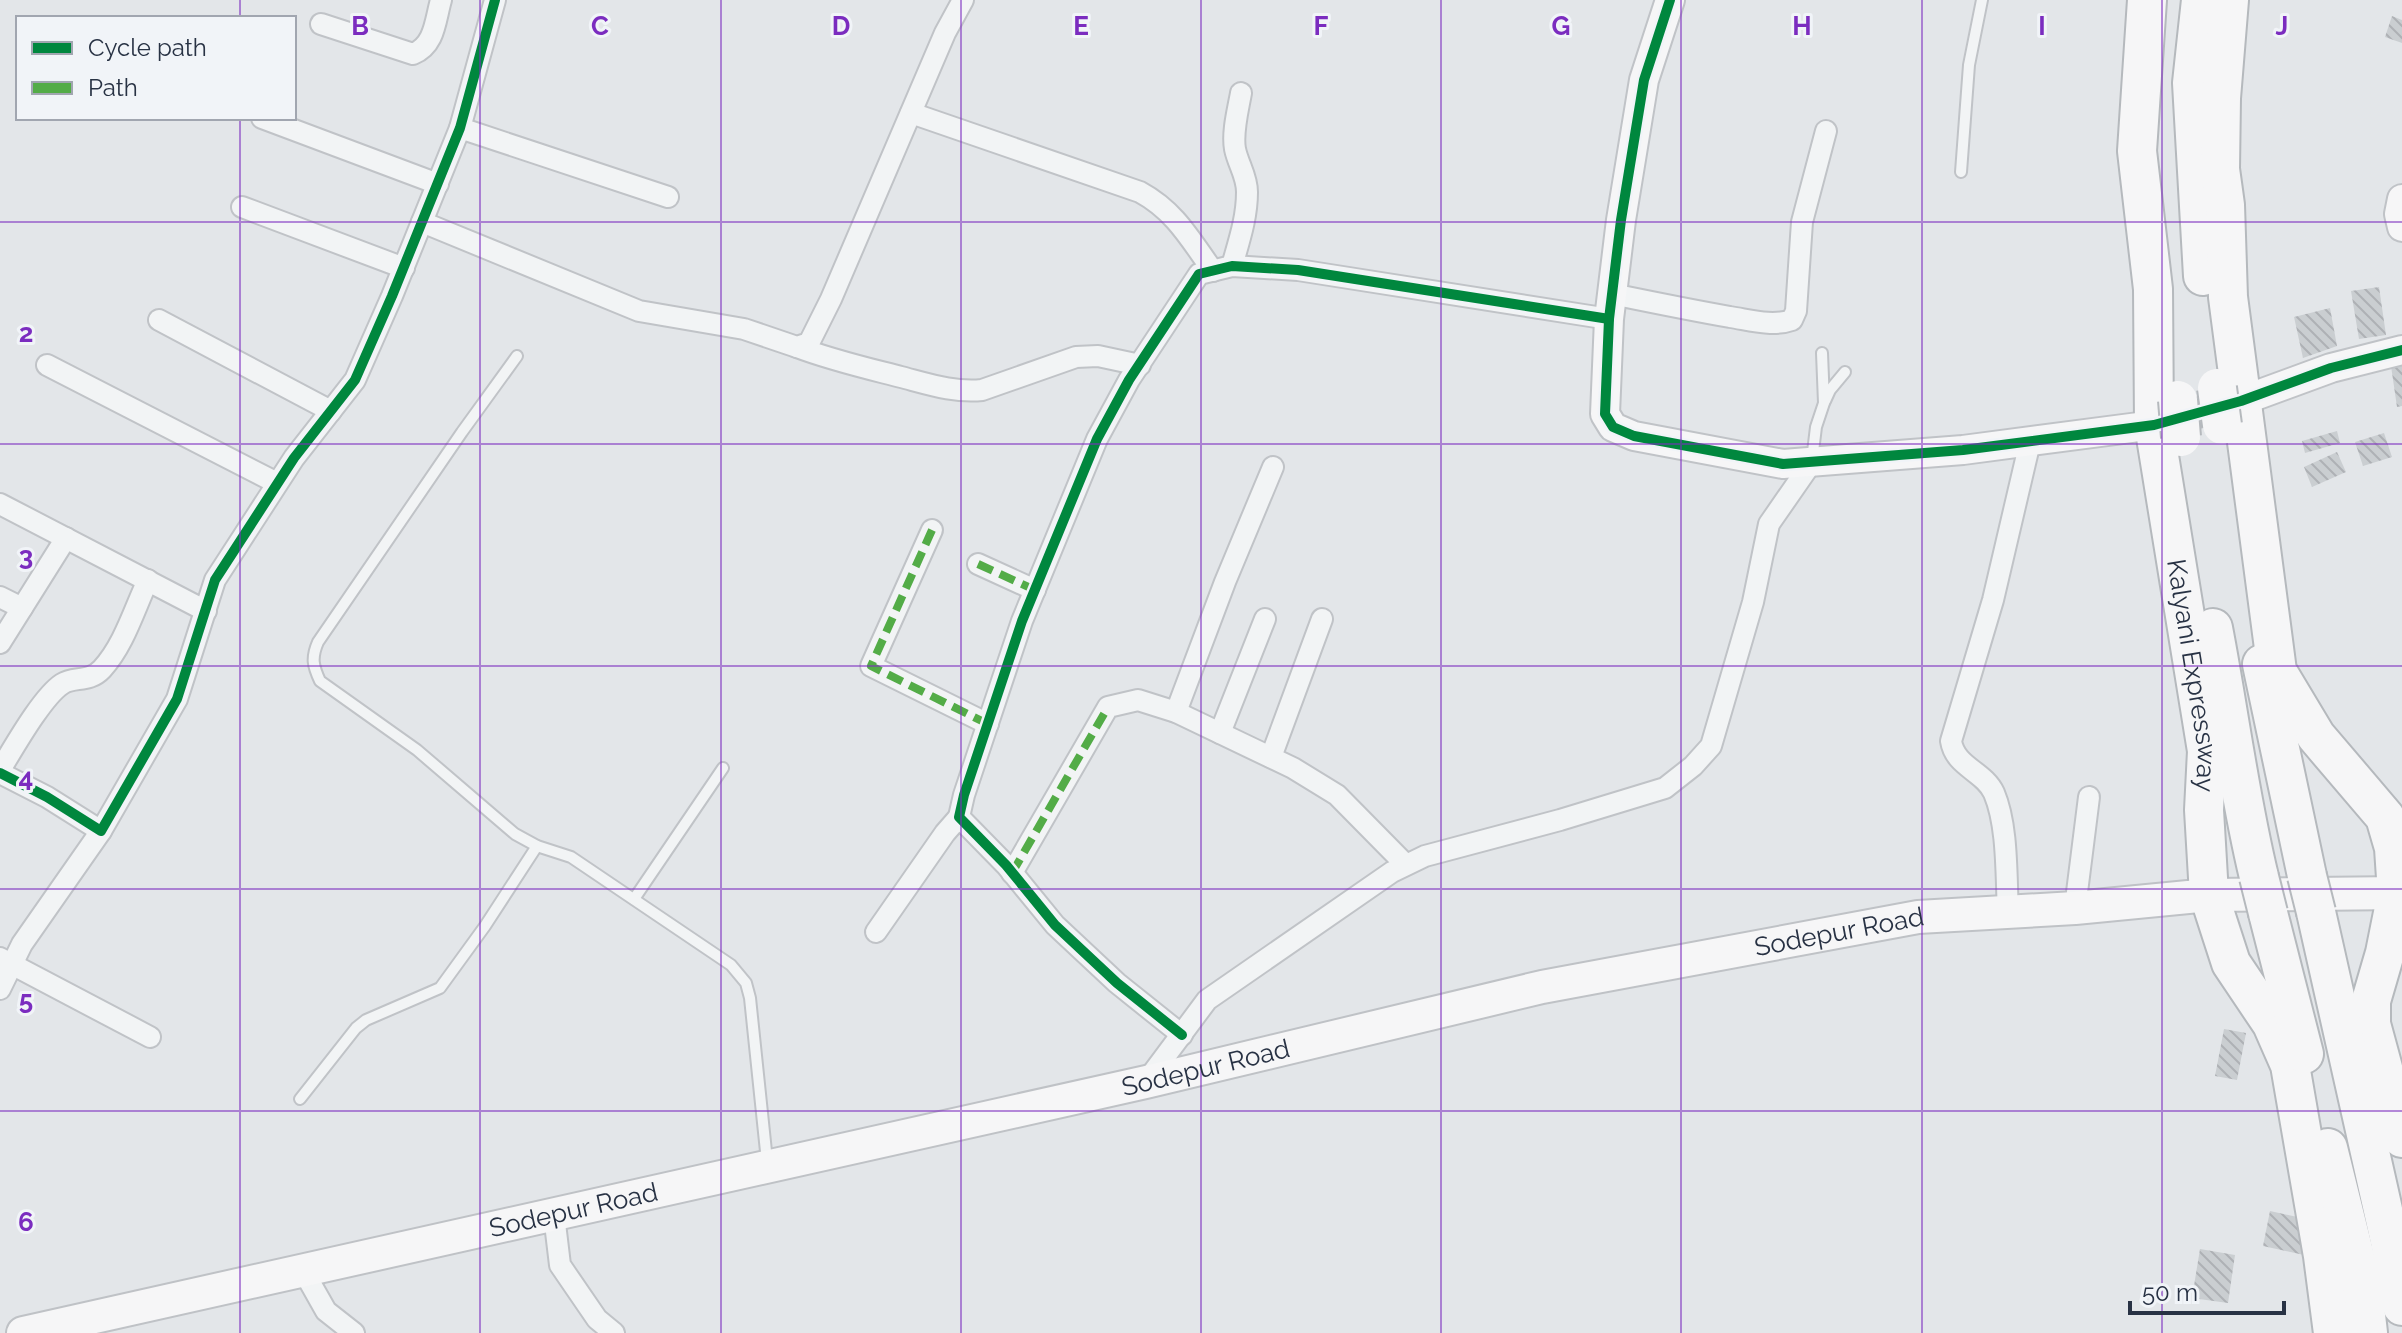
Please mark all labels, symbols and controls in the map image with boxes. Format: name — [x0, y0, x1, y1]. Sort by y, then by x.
text: B — [351, 11, 369, 41]
text: C — [591, 11, 609, 41]
text: D — [832, 11, 850, 41]
text: E — [1073, 11, 1089, 41]
text: F — [1314, 11, 1329, 41]
text: G — [1552, 11, 1570, 41]
text: H — [1792, 11, 1812, 41]
text: I — [2038, 11, 2046, 41]
text: J — [2276, 11, 2288, 41]
legend — [16, 16, 296, 120]
text: Cycle path — [88, 33, 207, 62]
text: Path — [88, 73, 138, 102]
text: 2 — [19, 318, 33, 348]
text: 3 — [19, 541, 33, 571]
street label: Kalyani Expressway — [2161, 557, 2222, 793]
text: 4 — [19, 763, 33, 793]
street label: Sodepur Road — [1752, 901, 1926, 962]
text: 5 — [19, 985, 33, 1015]
street label: Sodepur Road — [1119, 1033, 1293, 1102]
street label: Sodepur Road — [486, 1177, 661, 1243]
text: 6 — [18, 1207, 34, 1237]
scale bar — [2130, 1265, 2284, 1315]
text: 50 m — [2142, 1278, 2198, 1307]

